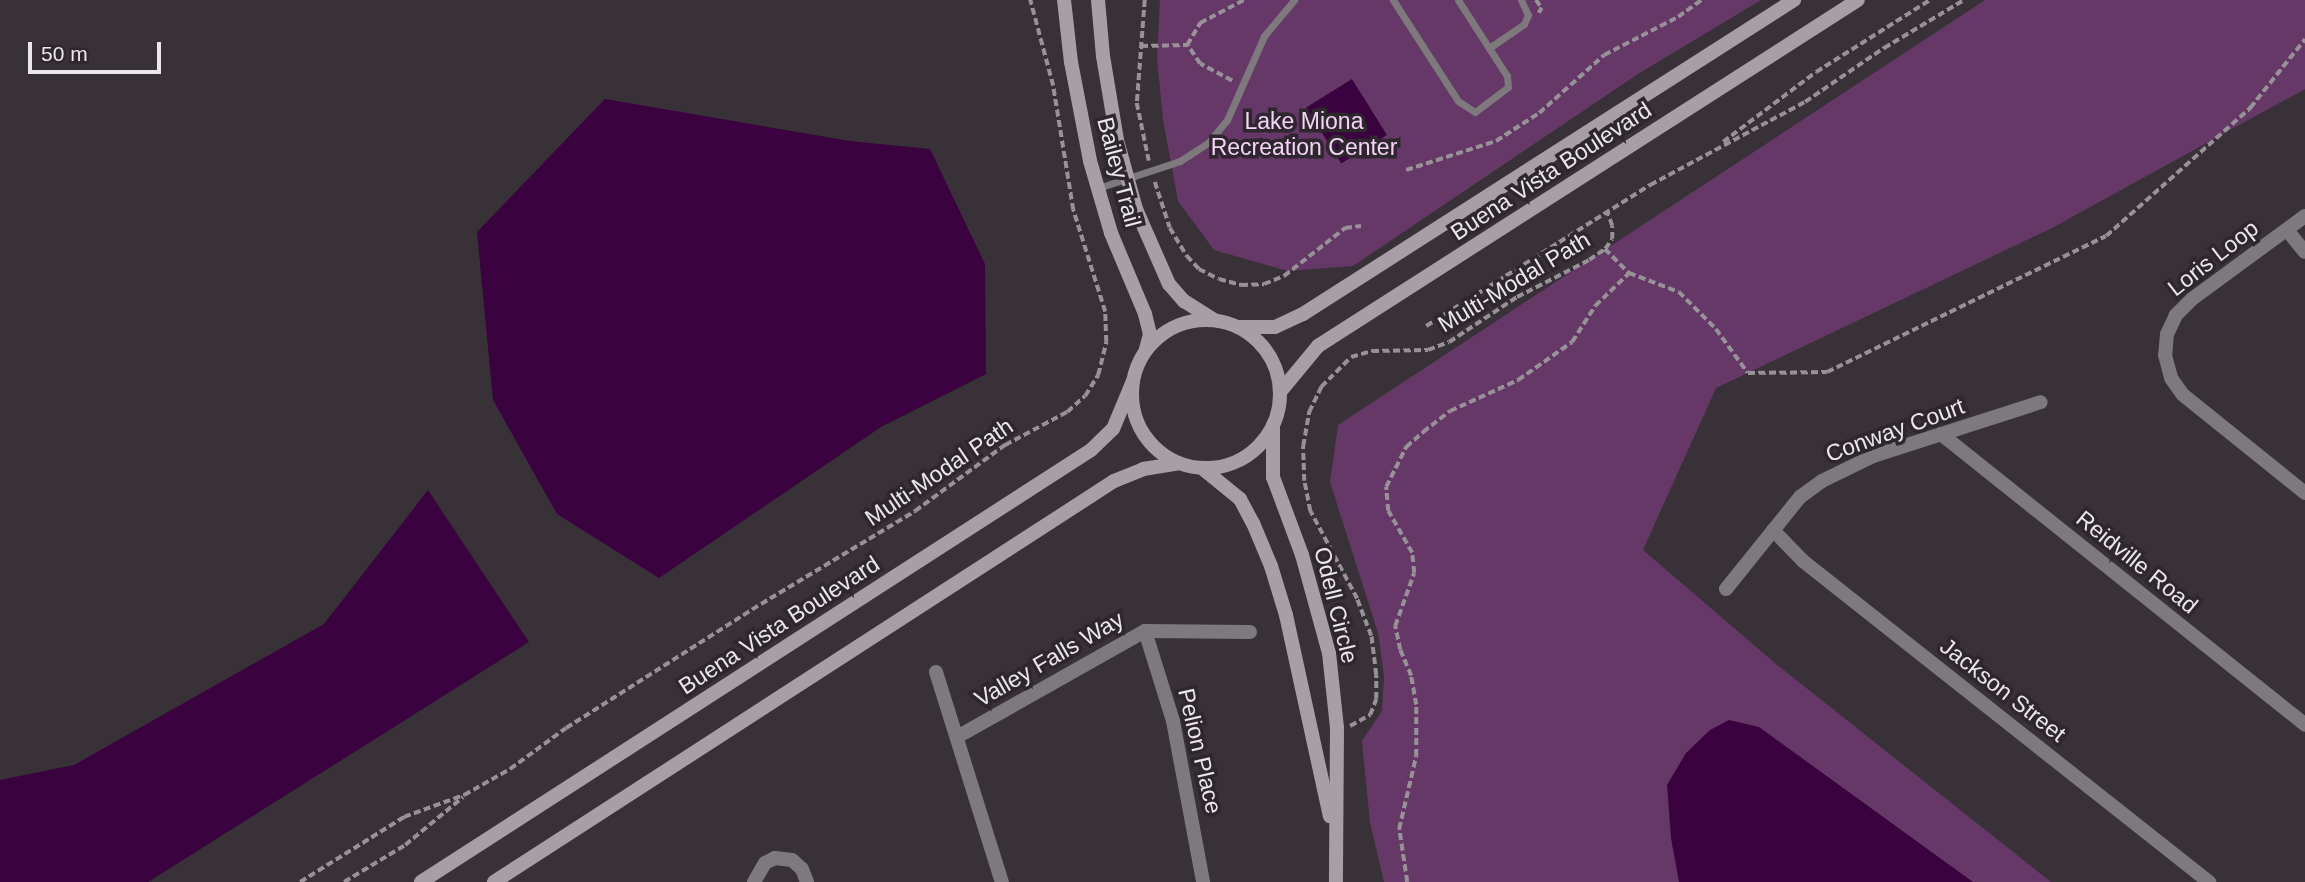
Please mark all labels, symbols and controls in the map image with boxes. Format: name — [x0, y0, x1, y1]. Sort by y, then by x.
scale bar — [32, 28, 164, 72]
text: 50 m — [41, 42, 88, 65]
street label: Buena Vista Boulevard — [1446, 96, 1656, 246]
park label: Lake Miona Recreation Center — [1211, 107, 1397, 161]
street label: Bailey Trail — [1091, 114, 1147, 230]
street label: Loris Loop — [2162, 214, 2264, 302]
street label: Multi-Modal Path — [1433, 226, 1595, 338]
street label: Conway Court — [1822, 392, 1968, 468]
street label: Multi-Modal Path — [860, 412, 1018, 532]
street label: Reidville Road — [2071, 505, 2203, 619]
street label: Odell Circle — [1308, 544, 1364, 666]
street label: Buena Vista Boulevard — [674, 550, 884, 700]
street label: Valley Falls Way — [970, 605, 1128, 713]
street label: Jackson Street — [1935, 632, 2071, 748]
street label: Pelion Place — [1172, 686, 1228, 816]

